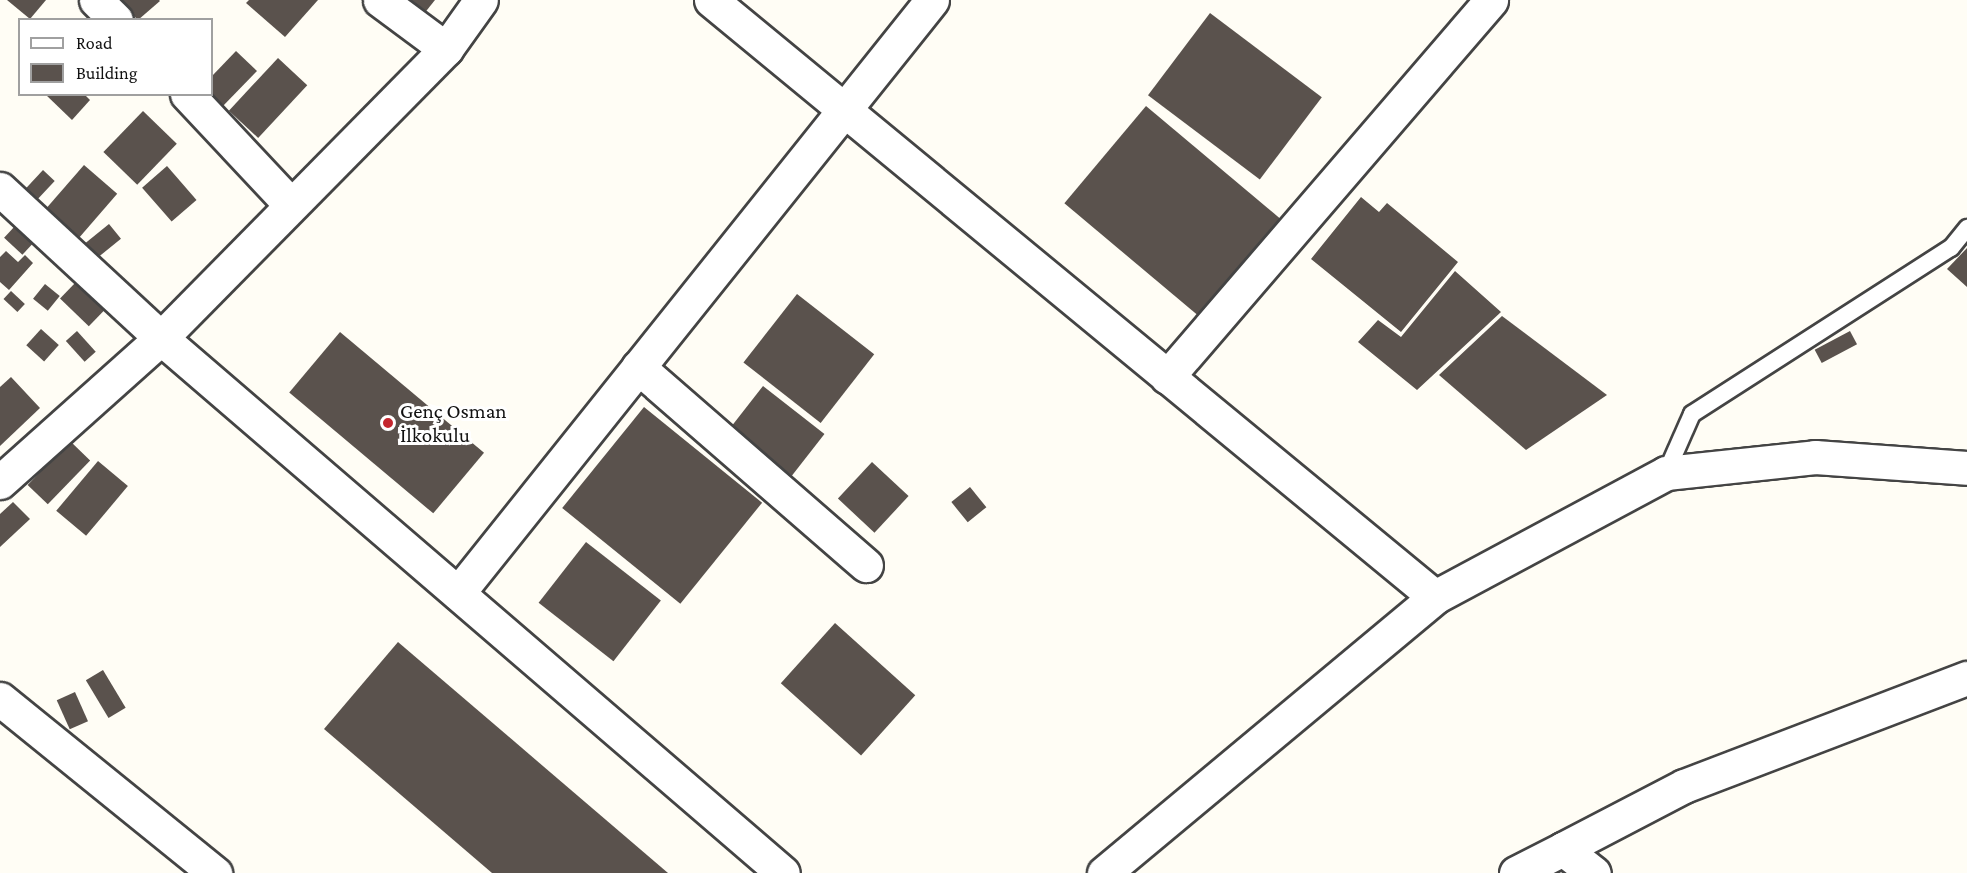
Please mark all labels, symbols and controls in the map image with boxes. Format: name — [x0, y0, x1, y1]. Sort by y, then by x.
legend — [18, 18, 213, 96]
text: Road — [76, 33, 113, 53]
text: Building — [76, 63, 137, 83]
place label: Genç Osman İlkokulu — [400, 398, 507, 448]
marker: Genç Osman İlkokulu — [381, 416, 395, 430]

